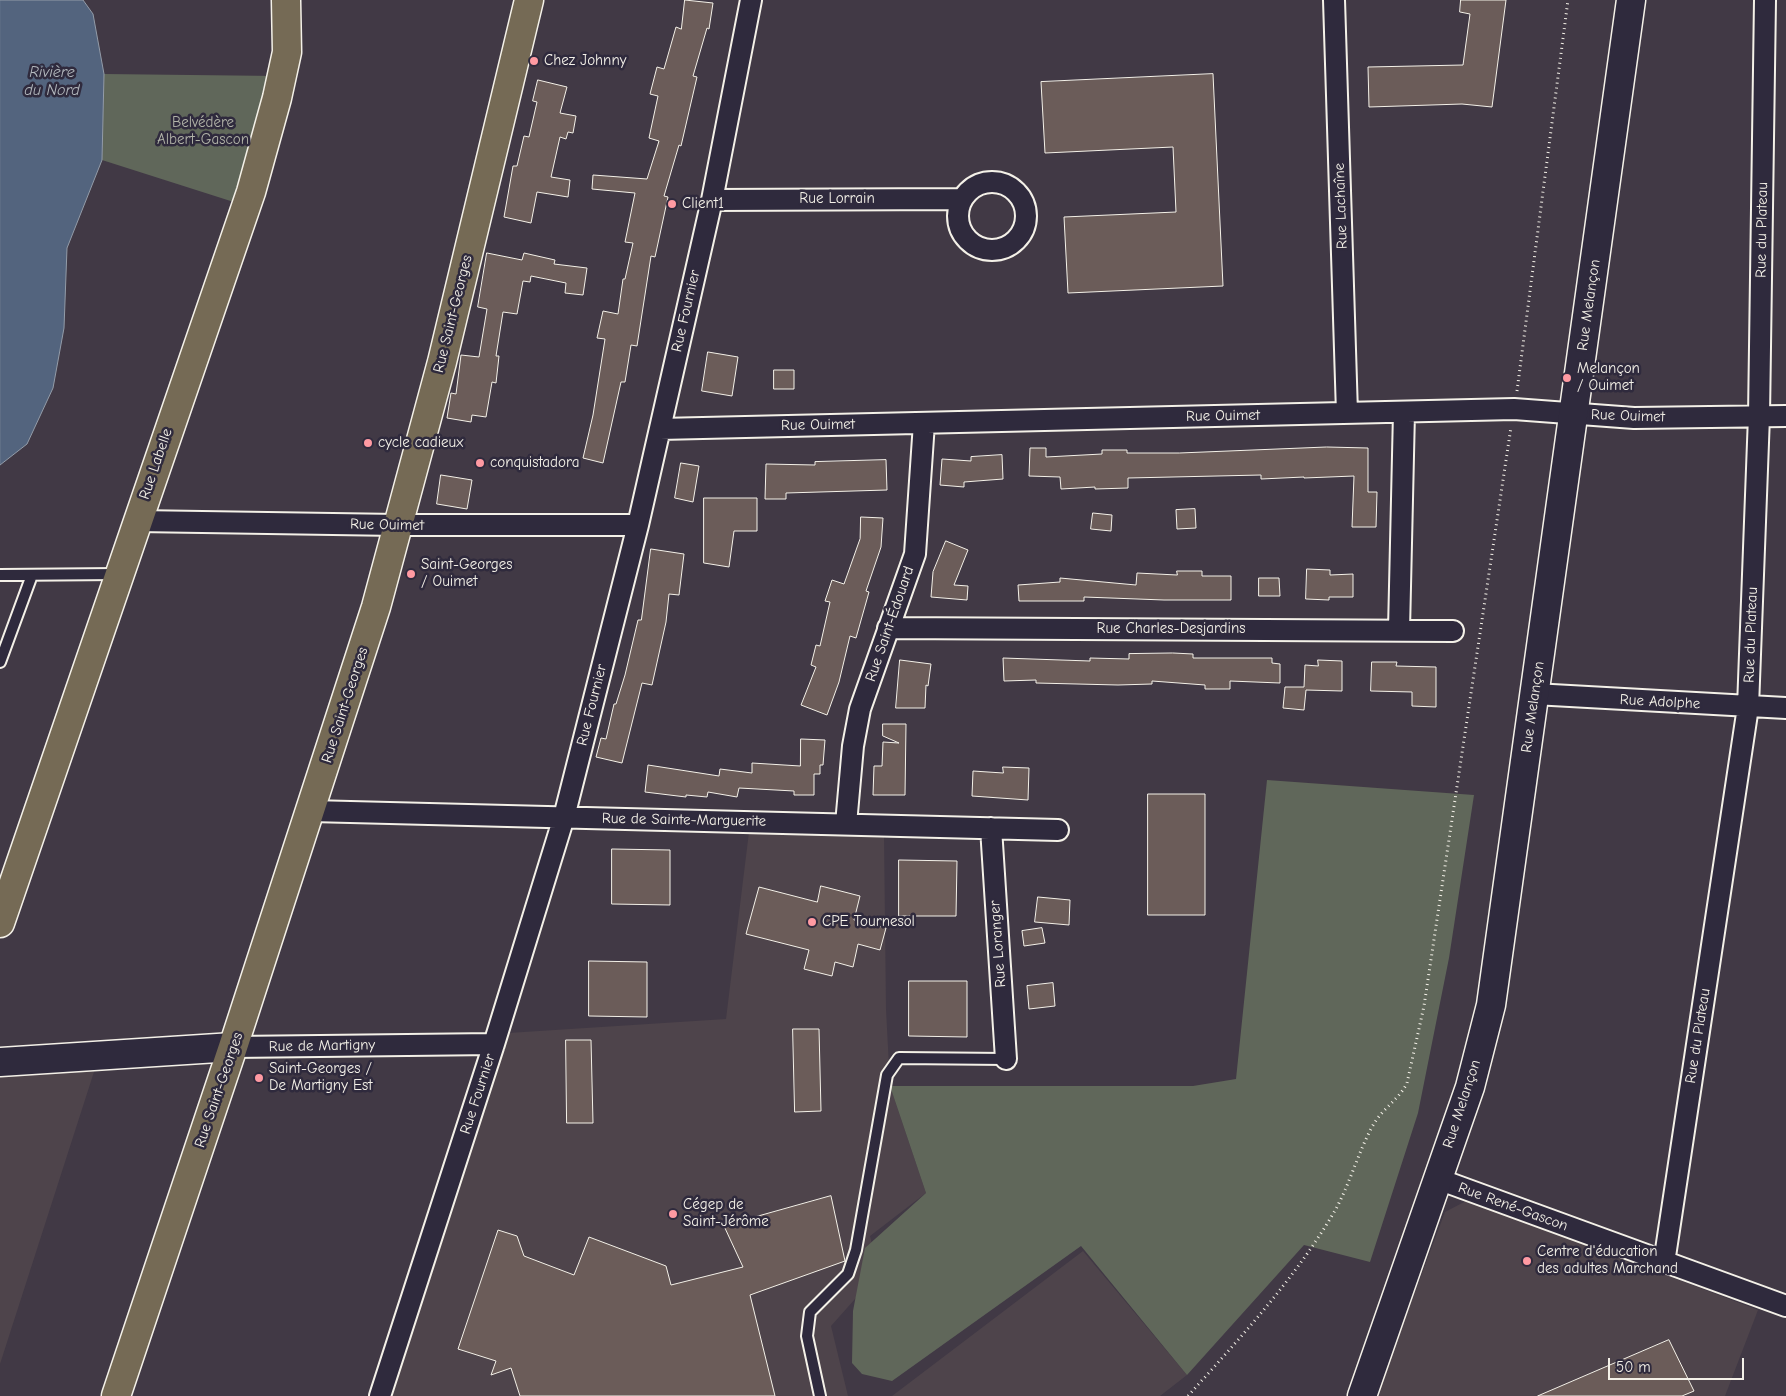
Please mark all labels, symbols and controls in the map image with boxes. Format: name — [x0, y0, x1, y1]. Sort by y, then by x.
place label: Chez Johnny — [544, 52, 626, 70]
marker: Chez Johnny — [528, 55, 540, 67]
water label: Rivière du Nord — [24, 62, 80, 100]
park label: Belvédère Albert-Gascon — [157, 114, 249, 149]
street label: Rue Lachaîne — [1330, 163, 1352, 249]
street label: Rue du Plateau — [1752, 182, 1772, 278]
street label: Rue Lorrain — [799, 190, 875, 208]
place label: Client1 — [682, 195, 724, 213]
marker: Client1 — [666, 198, 678, 210]
street label: Rue Saint-Georges — [430, 253, 476, 375]
street label: Rue Melançon — [1574, 258, 1604, 352]
street label: Rue Fournier — [668, 268, 704, 354]
place label: Melançon / Ouimet — [1577, 360, 1640, 395]
marker: Melançon / Ouimet — [1561, 372, 1573, 384]
street label: Rue Ouimet — [1186, 406, 1260, 426]
street label: Rue Ouimet — [1591, 406, 1665, 426]
street label: Rue Ouimet — [781, 415, 855, 435]
street label: Rue Labelle — [135, 426, 177, 502]
place label: cycle cadieux — [378, 434, 463, 452]
marker: cycle cadieux — [362, 437, 374, 449]
place label: conquistadora — [490, 454, 579, 472]
marker: conquistadora — [474, 457, 486, 469]
street label: Rue Ouimet — [350, 515, 424, 535]
place label: Saint-Georges / Ouimet — [421, 556, 512, 591]
street label: Rue Saint-Édouard — [862, 564, 918, 684]
marker: Saint-Georges / Ouimet — [405, 568, 417, 580]
street label: Rue du Plateau — [1740, 587, 1762, 683]
street label: Rue Charles-Desjardins — [1096, 620, 1246, 638]
street label: Rue Saint-Georges — [318, 645, 372, 765]
street label: Rue Melançon — [1518, 660, 1548, 754]
street label: Rue Fournier — [573, 662, 611, 748]
street label: Rue Adolphe — [1619, 691, 1701, 713]
street label: Rue de Sainte-Marguerite — [602, 810, 766, 830]
street label: Rue Loranger — [986, 900, 1010, 988]
place label: CPE Tournesol — [822, 913, 915, 931]
marker: CPE Tournesol — [806, 916, 818, 928]
street label: Rue du Plateau — [1682, 987, 1714, 1085]
street label: Rue Saint-Georges — [191, 1030, 247, 1150]
street label: Rue de Martigny — [269, 1036, 375, 1056]
street label: Rue Fournier — [457, 1051, 499, 1137]
street label: Rue Melançon — [1439, 1057, 1485, 1151]
place label: Saint-Georges / De Martigny Est — [269, 1060, 372, 1095]
marker: Saint-Georges / De Martigny Est — [253, 1072, 265, 1084]
street label: Rue René-Gascon — [1456, 1179, 1570, 1235]
place label: Cégep de Saint-Jérôme — [683, 1196, 769, 1231]
marker: Cégep de Saint-Jérôme — [667, 1208, 679, 1220]
place label: Centre d'éducation des adultes Marchand — [1537, 1243, 1678, 1278]
marker: Centre d'éducation des adultes Marchand — [1521, 1255, 1533, 1267]
scale bar — [1611, 1348, 1747, 1380]
text: 50 m — [1616, 1358, 1651, 1376]

